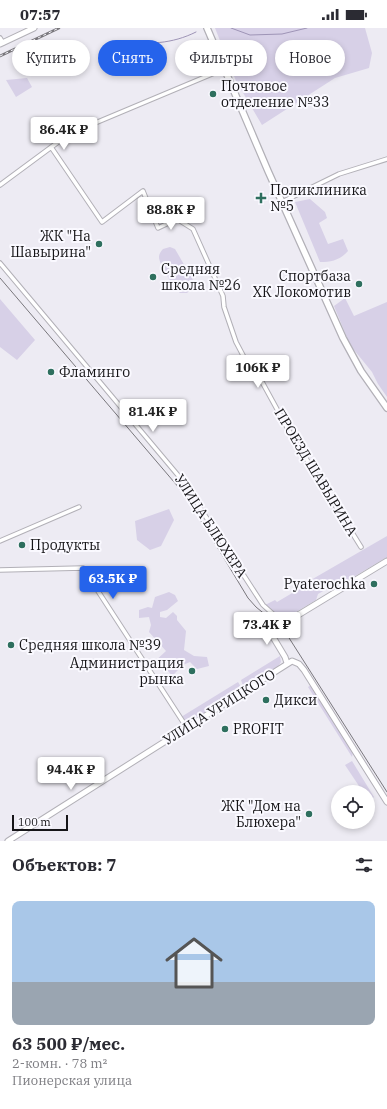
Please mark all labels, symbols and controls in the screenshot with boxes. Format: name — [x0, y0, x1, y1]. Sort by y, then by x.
text: 07:57 — [20, 5, 61, 24]
chip: Купить — [12, 40, 90, 76]
chip: Снять — [98, 40, 167, 76]
chip: Фильтры — [175, 40, 267, 76]
chip: Новое — [275, 40, 345, 76]
place label: Почтовое отделение №33 — [221, 77, 329, 111]
marker: Почтовое отделение №33 — [208, 89, 218, 99]
pin: 86.4K ₽ — [27, 117, 101, 151]
text: 86.4K ₽ — [40, 121, 88, 138]
place label: Поликлиника №5 — [270, 181, 367, 215]
marker: Поликлиника №5 — [255, 192, 267, 204]
pin: 88.8K ₽ — [134, 197, 208, 231]
text: 88.8K ₽ — [147, 201, 195, 218]
place label: ЖК "На Шавырина" — [10, 227, 91, 261]
marker: ЖК "На Шавырина" — [94, 239, 104, 249]
place label: Средняя школа №26 — [161, 260, 241, 294]
place label: Спортбаза ХК Локомотив — [253, 267, 351, 301]
marker: Средняя школа №26 — [148, 272, 158, 282]
marker: Спортбаза ХК Локомотив — [354, 279, 364, 289]
pin: 106K ₽ — [225, 355, 291, 389]
text: 106K ₽ — [235, 359, 281, 376]
place label: Фламинго — [59, 363, 130, 381]
marker: Фламинго — [46, 367, 56, 377]
pin: 81.4K ₽ — [116, 399, 190, 433]
text: 81.4K ₽ — [129, 403, 177, 420]
street label: ПРОЕЗД ШАВЫРИНА — [271, 405, 362, 540]
street label: УЛИЦА БЛЮХЕРА — [171, 471, 252, 582]
place label: Продукты — [30, 536, 100, 554]
marker: Продукты — [17, 540, 27, 550]
pin: 63.5K ₽ — [76, 566, 150, 600]
text: 63.5K ₽ — [89, 570, 137, 587]
place label: Pyaterochka — [284, 575, 366, 593]
marker: Pyaterochka — [369, 579, 379, 589]
pin: 73.4K ₽ — [230, 612, 304, 646]
text: 73.4K ₽ — [243, 616, 291, 633]
place label: Средняя школа №39 — [19, 636, 161, 654]
marker: Средняя школа №39 — [6, 640, 16, 650]
place label: Администрация рынка — [70, 654, 184, 688]
street label: УЛИЦА УРИЦКОГО — [159, 665, 279, 749]
marker: Администрация рынка — [187, 666, 197, 676]
place label: Дикси — [274, 691, 317, 709]
marker: Дикси — [261, 695, 271, 705]
place label: PROFIT — [233, 720, 284, 738]
marker: PROFIT — [220, 724, 230, 734]
pin: 94.4K ₽ — [34, 757, 108, 791]
text: 94.4K ₽ — [47, 761, 95, 778]
map controls — [331, 785, 375, 829]
button: locate — [331, 785, 375, 829]
place label: ЖК "Дом на Блюхера" — [221, 797, 301, 831]
marker: ЖК "Дом на Блюхера" — [304, 809, 314, 819]
scale bar — [12, 813, 68, 832]
text: 100 m — [18, 815, 51, 829]
text: Объектов: 7 — [12, 854, 116, 876]
icon: filters — [353, 854, 375, 876]
icon: home — [158, 927, 230, 999]
text: 63 500 ₽/мес. — [12, 1033, 125, 1055]
text: 2-комн. · 78 m² — [12, 1055, 107, 1072]
text: Пионерская улица — [12, 1072, 132, 1089]

